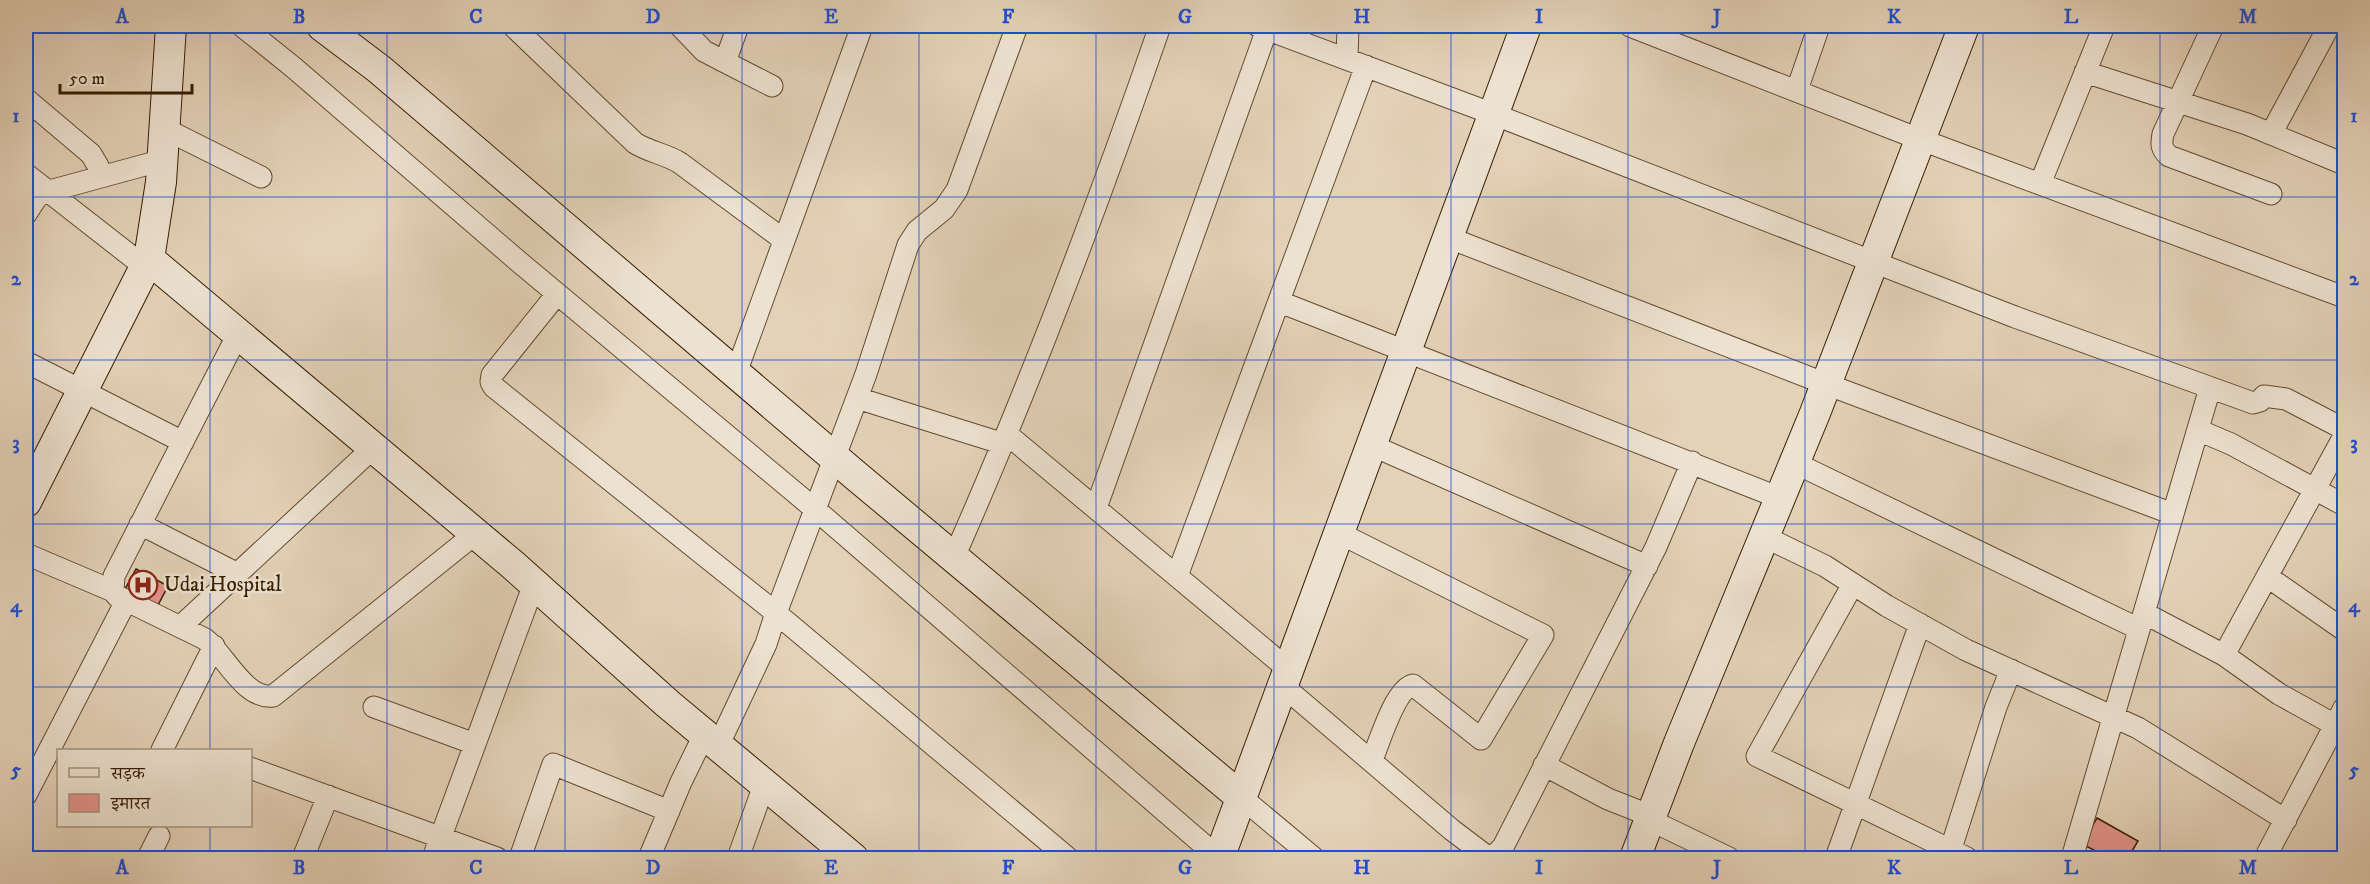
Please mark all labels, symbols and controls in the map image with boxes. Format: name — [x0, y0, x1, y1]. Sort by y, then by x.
text: A — [115, 5, 130, 30]
text: B — [293, 5, 305, 30]
text: C — [469, 5, 483, 30]
text: D — [646, 5, 661, 30]
text: E — [824, 5, 838, 30]
text: F — [1002, 5, 1015, 30]
text: G — [1178, 5, 1192, 30]
text: H — [1354, 5, 1371, 30]
text: I — [1535, 5, 1543, 30]
text: J — [1711, 5, 1721, 30]
text: K — [1887, 5, 1902, 30]
text: L — [2064, 5, 2079, 30]
text: M — [2239, 5, 2257, 30]
scale bar — [60, 57, 192, 95]
text: 50 m — [69, 68, 105, 90]
text: 1 — [12, 104, 20, 129]
text: 1 — [2350, 104, 2358, 129]
text: 2 — [11, 267, 22, 292]
text: 2 — [2349, 267, 2360, 292]
text: 3 — [12, 431, 20, 456]
text: 3 — [2350, 431, 2358, 456]
hospital icon: Udai Hospital — [127, 569, 159, 601]
place label: Udai Hospital — [164, 572, 282, 598]
text: 4 — [10, 594, 23, 619]
text: 4 — [2348, 594, 2361, 619]
legend — [57, 749, 252, 827]
text: 5 — [10, 758, 21, 783]
text: 5 — [2348, 758, 2359, 783]
text: सड़क — [110, 763, 146, 785]
text: इमारत — [110, 793, 151, 815]
text: A — [115, 856, 130, 881]
text: B — [293, 856, 305, 881]
text: C — [469, 856, 483, 881]
text: D — [646, 856, 661, 881]
text: E — [824, 856, 838, 881]
text: F — [1002, 856, 1015, 881]
text: G — [1178, 856, 1192, 881]
text: H — [1354, 856, 1371, 881]
text: I — [1535, 856, 1543, 881]
text: J — [1711, 856, 1721, 881]
text: K — [1887, 856, 1902, 881]
text: L — [2064, 856, 2079, 881]
text: M — [2239, 856, 2257, 881]

